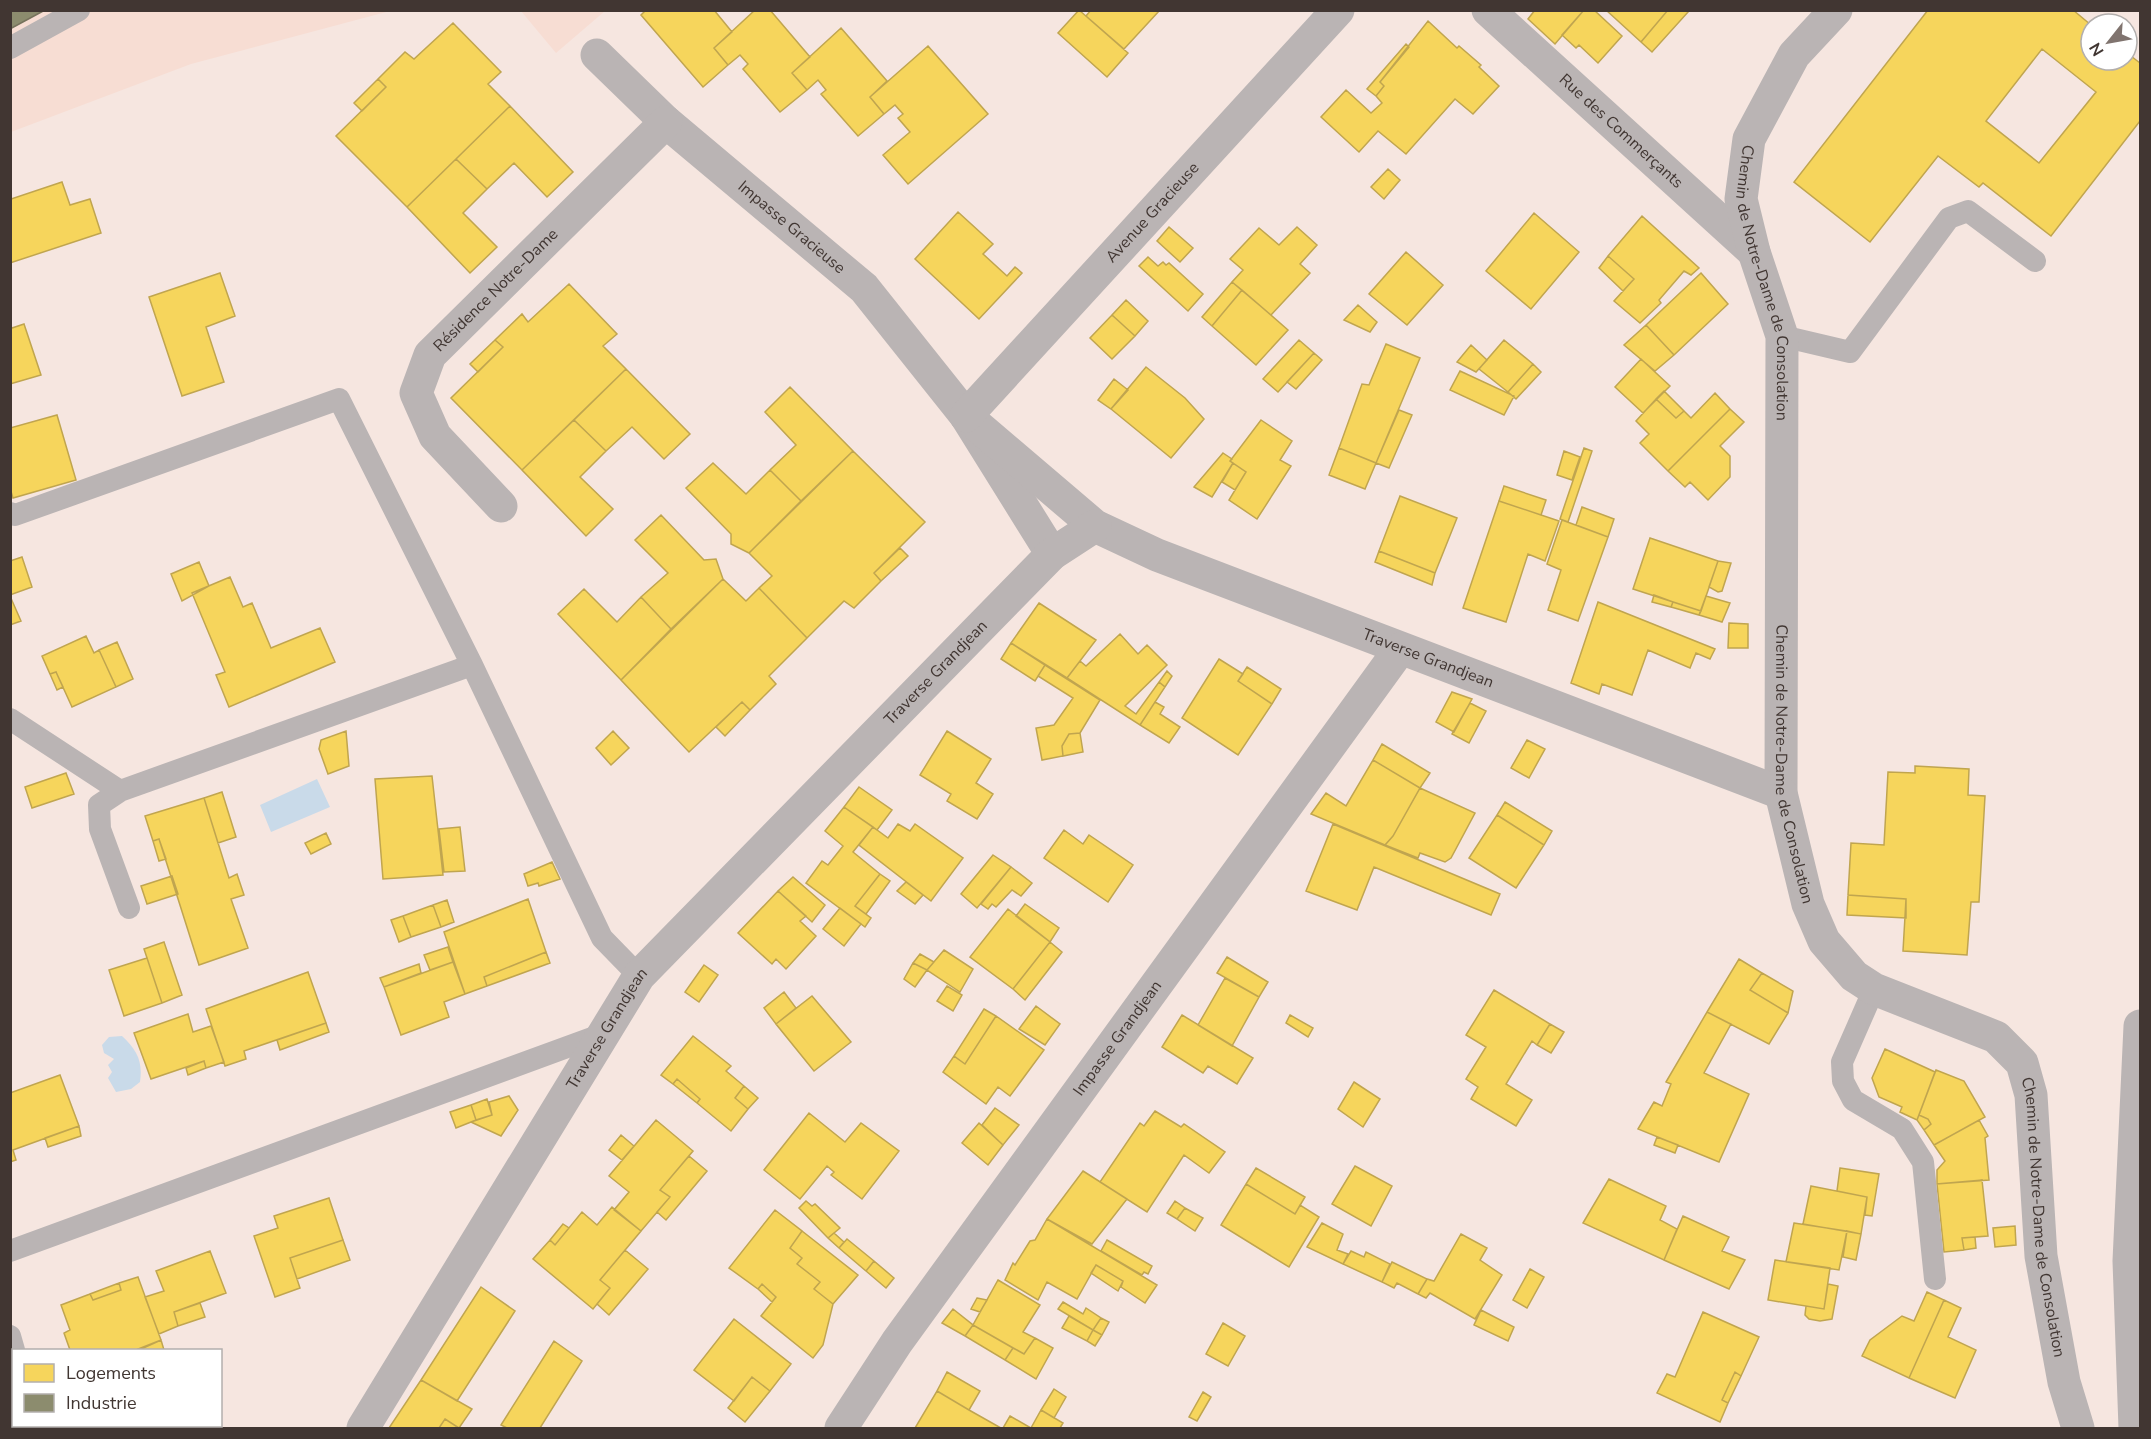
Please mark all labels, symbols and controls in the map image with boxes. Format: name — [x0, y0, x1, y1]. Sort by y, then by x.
north arrow — [2079, 12, 2139, 72]
text: N — [2084, 38, 2110, 60]
street label: Rue des Commerçants — [1554, 69, 1688, 193]
street label: Chemin de Notre-Dame de Consolation — [1730, 143, 1793, 421]
street label: Avenue Gracieuse — [1101, 157, 1204, 268]
street label: Impasse Gracieuse — [733, 176, 850, 279]
street label: Résidence Notre-Dame — [428, 224, 563, 357]
street label: Traverse Grandjean — [879, 615, 992, 730]
street label: Traverse Grandjean — [1359, 623, 1497, 693]
street label: Chemin de Notre-Dame de Consolation — [1770, 624, 1819, 906]
street label: Traverse Grandjean — [561, 963, 652, 1094]
street label: Impasse Grandjean — [1068, 976, 1167, 1100]
street label: Chemin de Notre-Dame de Consolation — [2015, 1074, 2070, 1359]
legend — [12, 1349, 222, 1427]
text: Logements — [66, 1361, 156, 1385]
text: Industrie — [66, 1391, 137, 1415]

